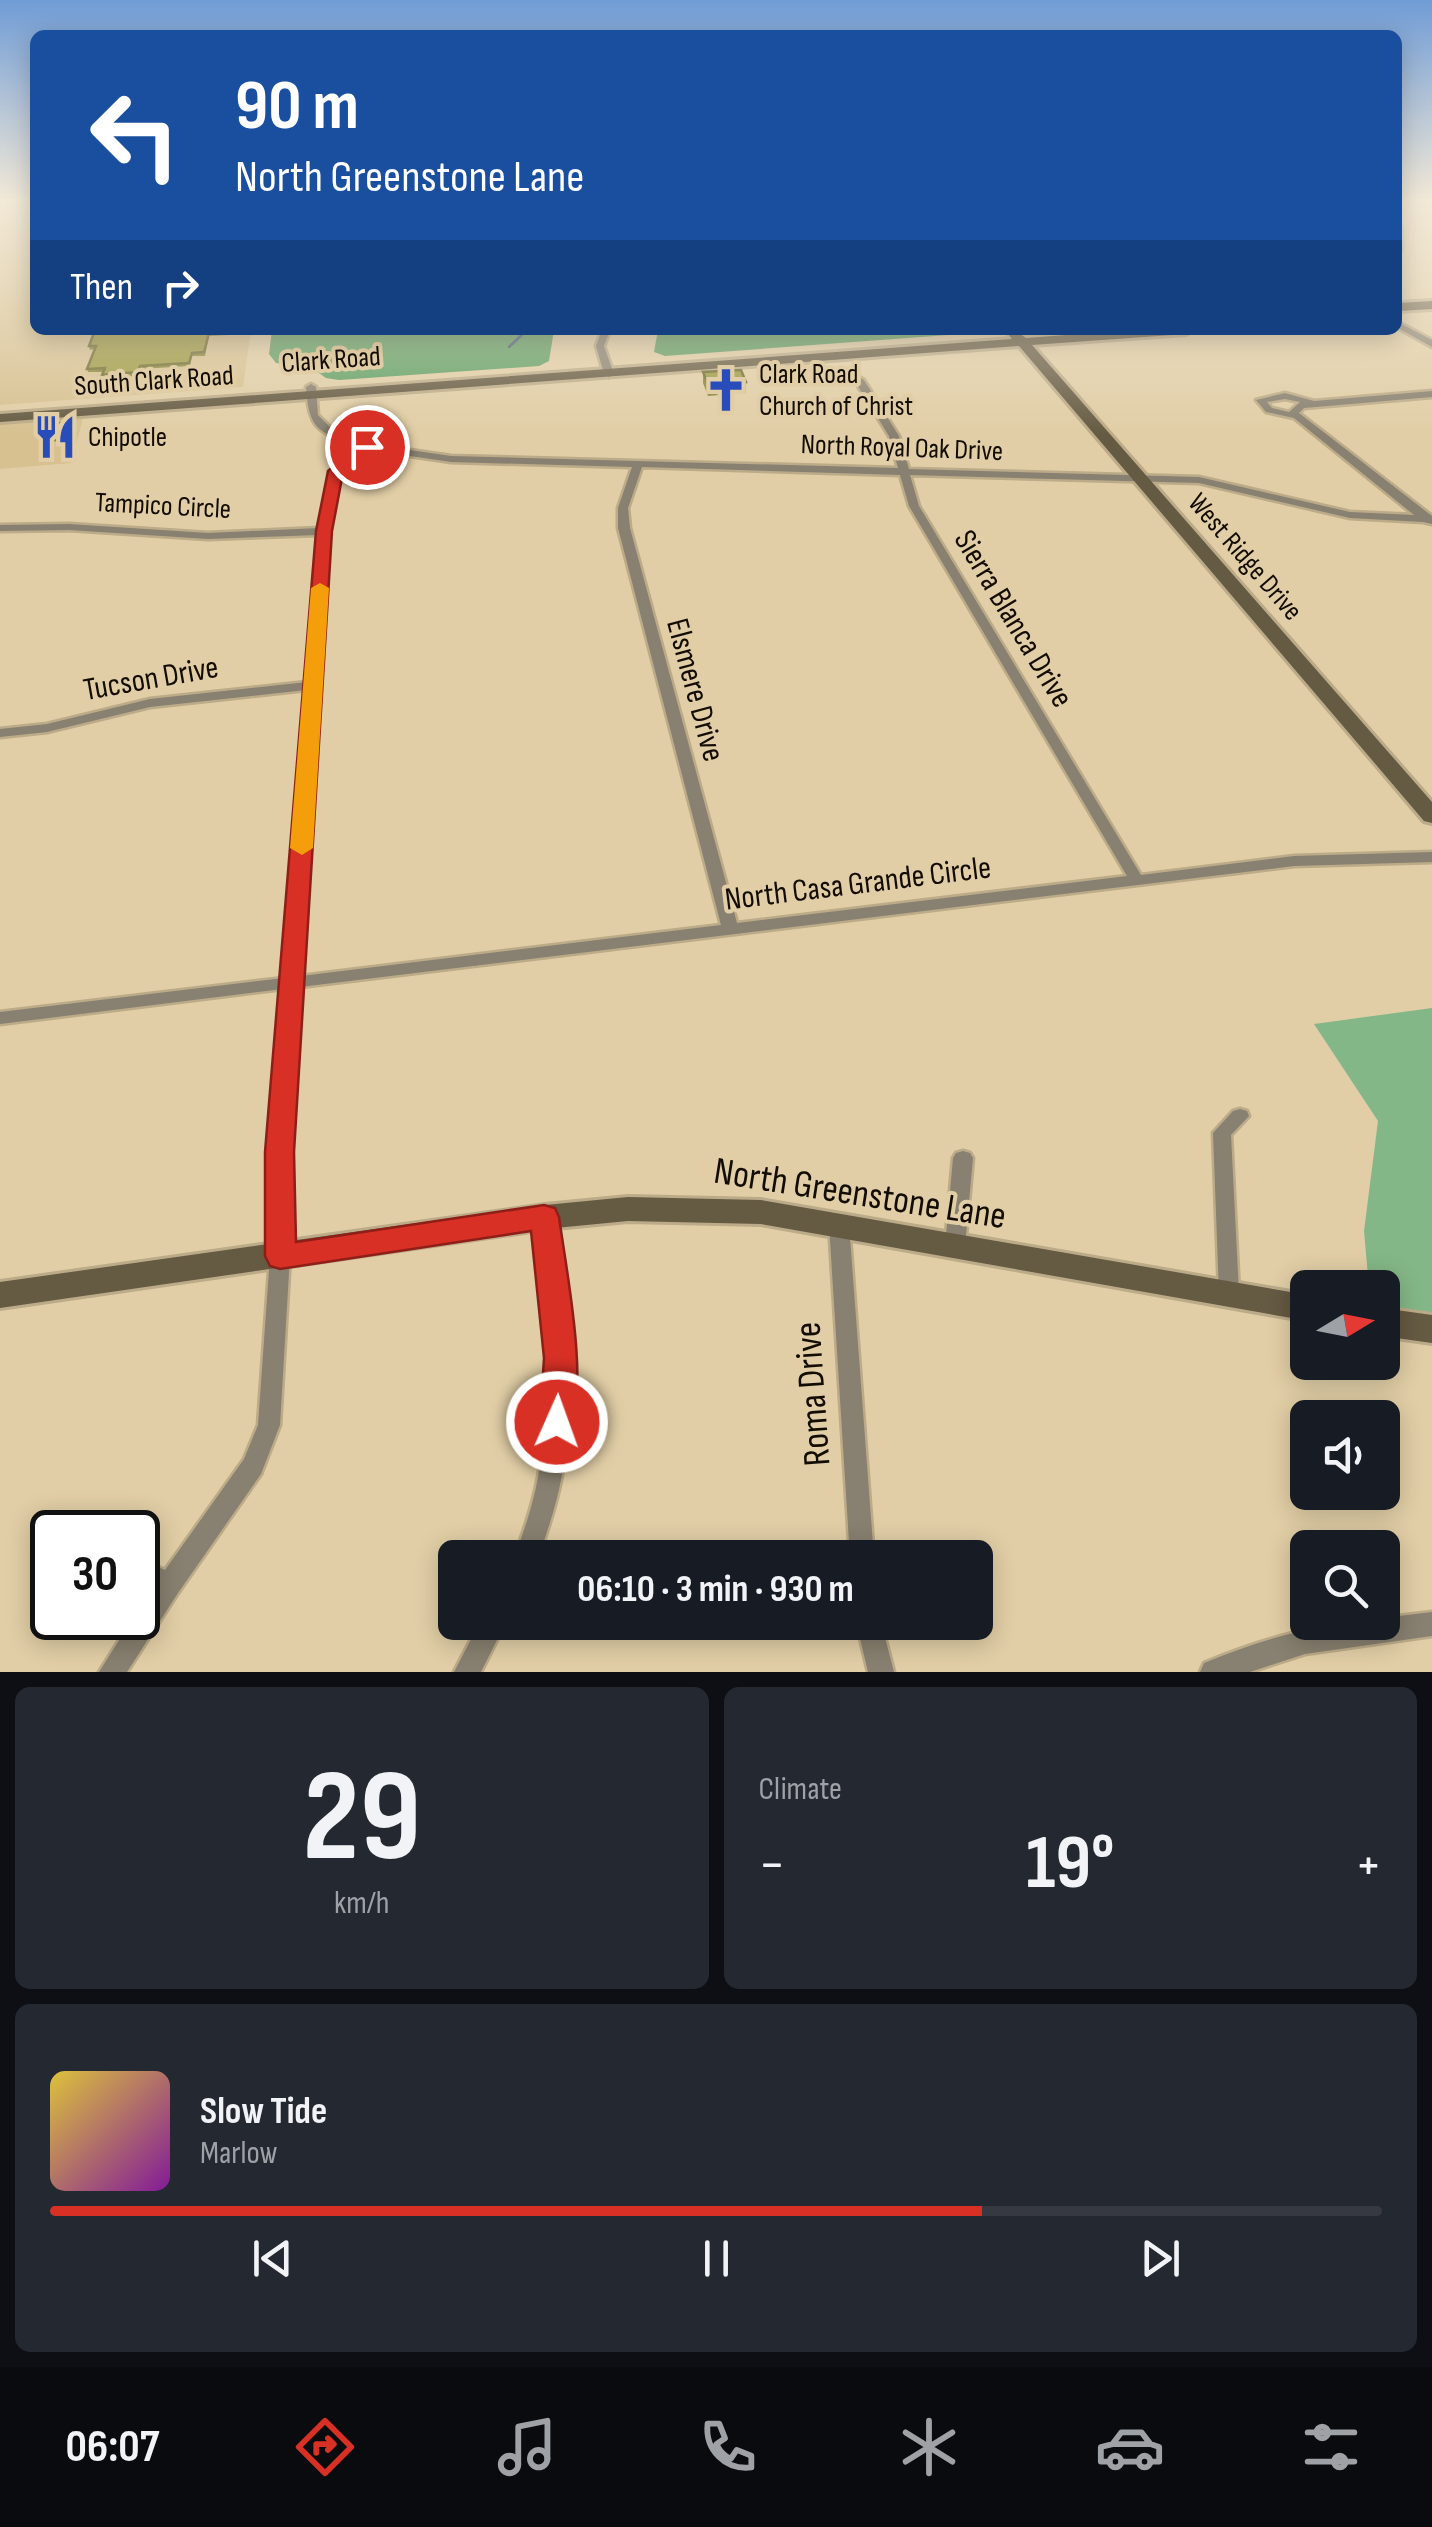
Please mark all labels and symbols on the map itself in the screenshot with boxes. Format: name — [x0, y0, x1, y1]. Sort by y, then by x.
street label: Clark Road — [280, 340, 382, 380]
place label: Clark Road Church of Christ — [759, 358, 913, 423]
street label: South Clark Road — [73, 359, 235, 403]
church icon: Clark Road Church of Christ — [702, 366, 750, 414]
pin — [325, 405, 410, 490]
restaurant icon: Chipotle — [31, 413, 79, 461]
place label: Chipotle — [88, 421, 167, 454]
street label: North Royal Oak Drive — [800, 428, 1004, 468]
street label: Tampico Circle — [94, 486, 232, 526]
street label: West Ridge Drive — [1181, 487, 1309, 627]
street label: Sierra Blanca Drive — [945, 523, 1081, 715]
street label: Elsmere Drive — [657, 614, 733, 766]
street label: Tucson Drive — [81, 648, 221, 710]
street label: North Casa Grande Circle — [723, 848, 993, 920]
street label: North Greenstone Lane — [711, 1149, 1009, 1239]
north arrow — [1290, 1270, 1400, 1380]
street label: Roma Drive — [786, 1320, 840, 1468]
position arrow — [505, 1370, 609, 1474]
speed limit sign: 30 — [30, 1510, 160, 1640]

